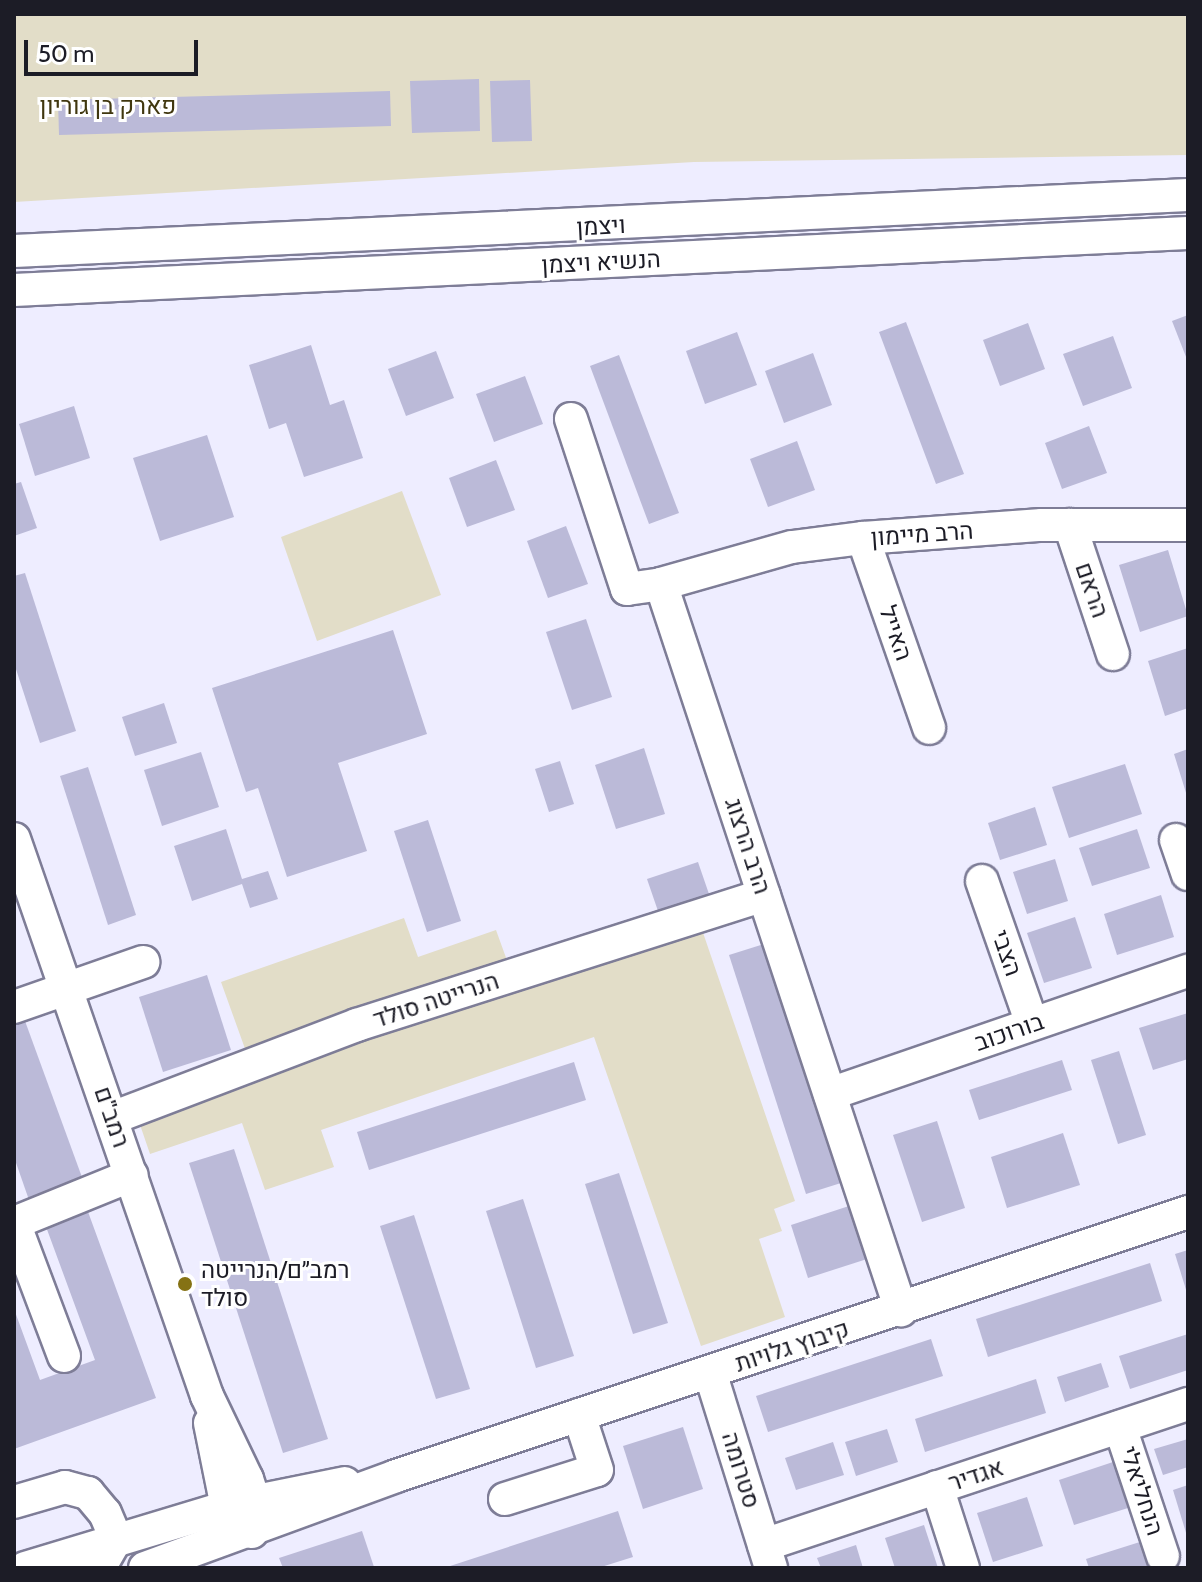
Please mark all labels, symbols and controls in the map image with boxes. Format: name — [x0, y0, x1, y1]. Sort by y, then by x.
scale bar — [28, 24, 202, 74]
text: 50 m — [38, 39, 94, 68]
park label: פארק בן גוריון — [40, 92, 176, 120]
street label: ויצמן — [576, 210, 626, 242]
street label: הנשיא ויצמן — [541, 244, 661, 280]
street label: הרב מיימון — [870, 516, 974, 552]
street label: הראם — [1069, 559, 1115, 621]
street label: האייל — [873, 602, 919, 664]
street label: הרב הרצוג — [719, 794, 777, 898]
street label: הצבי — [986, 926, 1028, 980]
street label: הנרייטה סולד — [369, 966, 503, 1034]
street label: בורוכוב — [971, 1007, 1047, 1057]
street label: רמב"ם — [88, 1083, 136, 1151]
place label: רמב״ם/הנרייטה סולד — [201, 1256, 349, 1312]
marker: רמב״ם/הנרייטה סולד — [176, 1275, 194, 1293]
street label: קיבוץ גלויות — [731, 1314, 853, 1378]
street label: סטרומה — [716, 1428, 766, 1512]
street label: הנחליאלי — [1114, 1443, 1170, 1539]
street label: אגדיר — [945, 1453, 1007, 1497]

